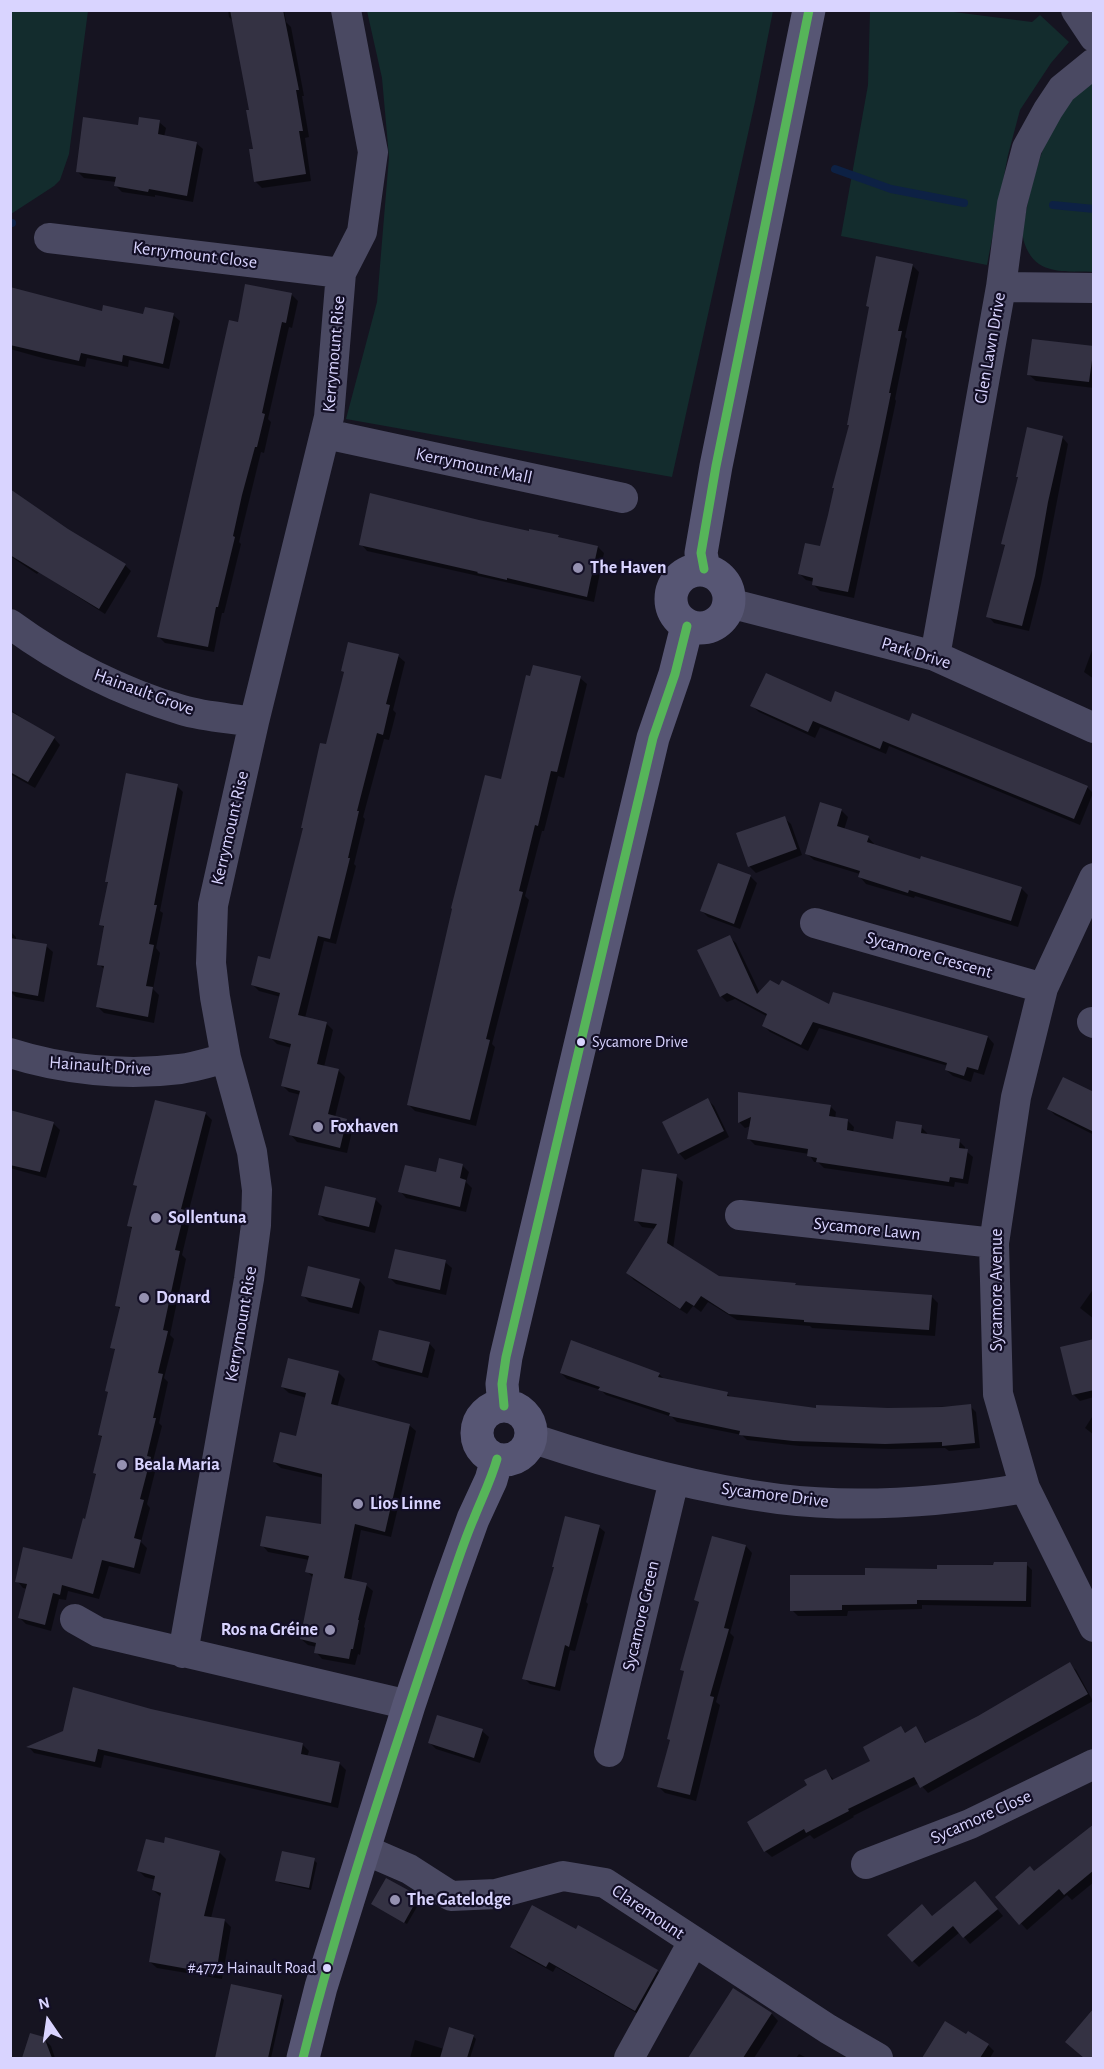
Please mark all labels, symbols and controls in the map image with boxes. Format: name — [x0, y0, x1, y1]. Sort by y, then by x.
street label: Kerrymount Close — [132, 237, 258, 273]
street label: Glen Lawn Drive — [970, 290, 1010, 406]
street label: Kerrymount Rise — [318, 295, 350, 413]
street label: Kerrymount Mall — [414, 443, 534, 489]
place label: The Haven — [590, 557, 667, 579]
marker: The Haven — [571, 561, 585, 575]
street label: Park Drive — [879, 632, 953, 674]
street label: Hainault Grove — [91, 664, 197, 720]
street label: Kerrymount Rise — [206, 769, 254, 887]
street label: Sycamore Crescent — [863, 927, 995, 983]
place label: Sycamore Drive — [592, 1032, 688, 1052]
marker: Sycamore Drive — [575, 1036, 587, 1048]
street label: Hainault Drive — [48, 1052, 152, 1080]
place label: Foxhaven — [330, 1116, 399, 1138]
marker: Foxhaven — [311, 1120, 325, 1134]
place label: Sollentuna — [168, 1207, 247, 1229]
marker: Sollentuna — [149, 1211, 163, 1225]
street label: Sycamore Lawn — [812, 1213, 922, 1245]
street label: Sycamore Avenue — [986, 1228, 1008, 1352]
street label: Kerrymount Rise — [220, 1265, 262, 1383]
place label: Donard — [156, 1287, 210, 1309]
marker: Donard — [137, 1291, 151, 1305]
place label: Beala Maria — [134, 1454, 220, 1476]
marker: Beala Maria — [115, 1458, 129, 1472]
street label: Sycamore Drive — [720, 1478, 830, 1512]
place label: Lios Linne — [370, 1493, 441, 1515]
marker: Lios Linne — [351, 1497, 365, 1511]
street label: Sycamore Green — [618, 1559, 664, 1673]
place label: Ros na Gréine — [221, 1619, 318, 1641]
marker: Ros na Gréine — [323, 1623, 337, 1637]
street label: Sycamore Close — [927, 1785, 1035, 1849]
street label: Claremount — [607, 1880, 689, 1944]
place label: The Gatelodge — [407, 1889, 511, 1911]
marker: The Gatelodge — [388, 1893, 402, 1907]
place label: #4772 Hainault Road — [188, 1958, 316, 1978]
marker: #4772 Hainault Road — [321, 1962, 333, 1974]
north arrow — [18, 1991, 78, 2051]
text: N — [37, 1994, 51, 2013]

